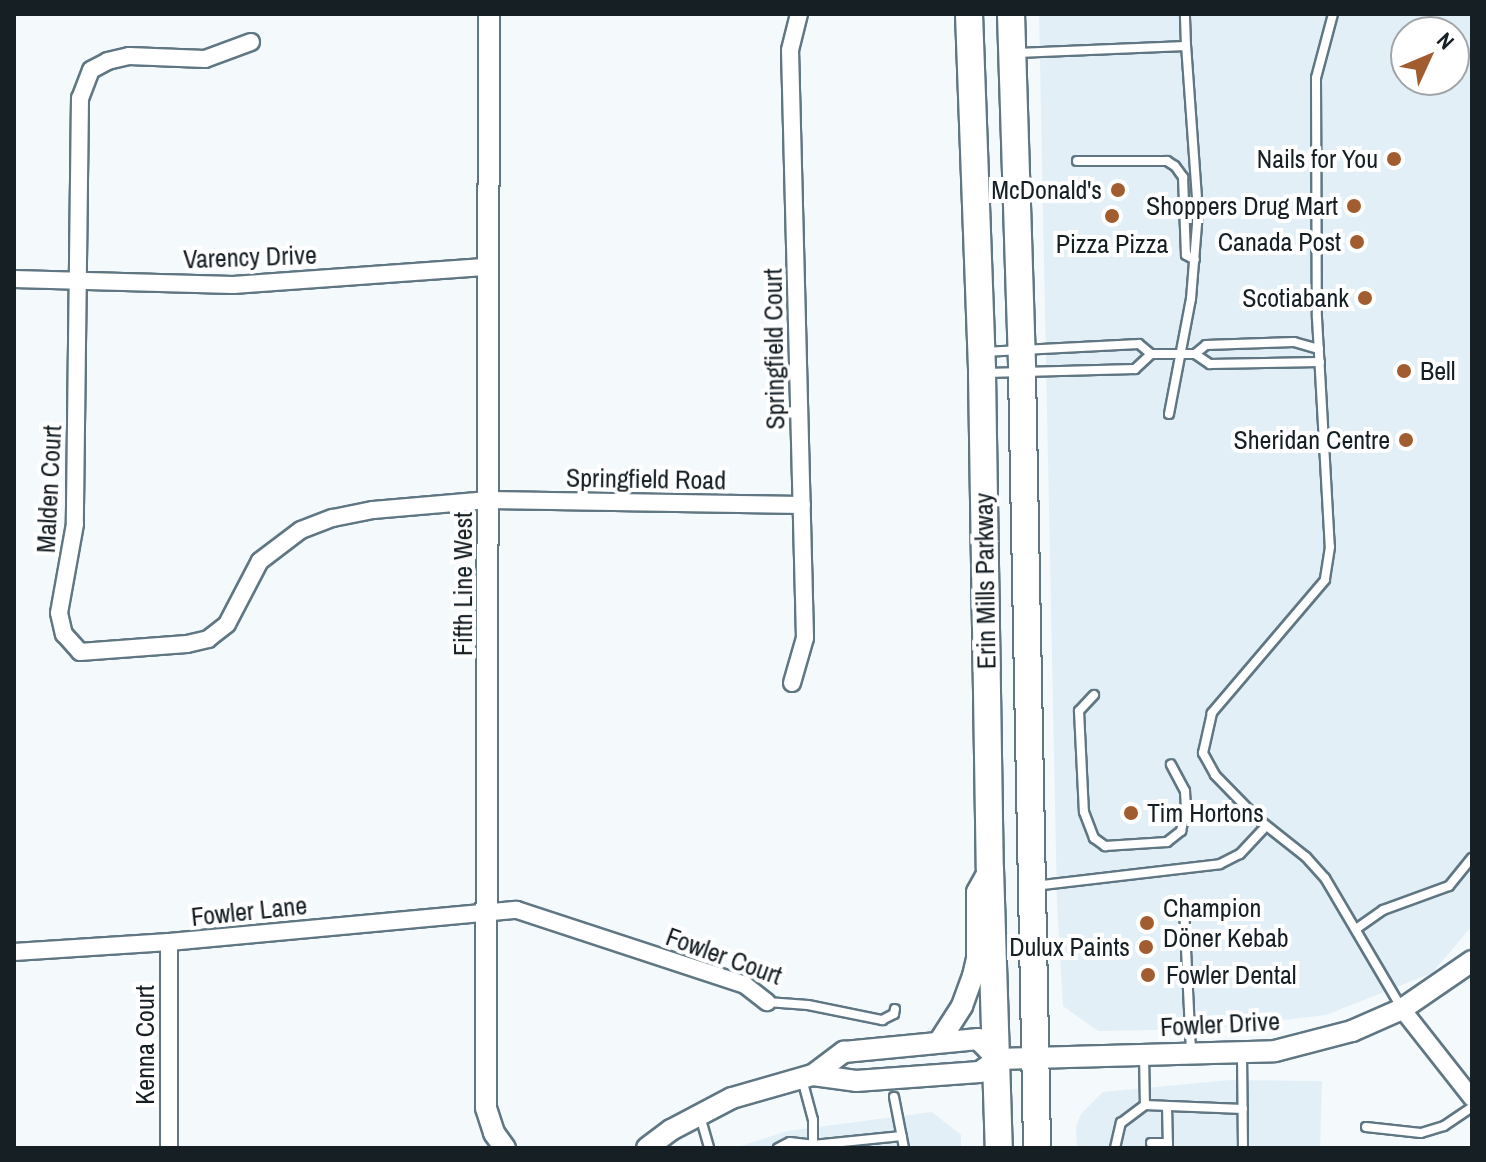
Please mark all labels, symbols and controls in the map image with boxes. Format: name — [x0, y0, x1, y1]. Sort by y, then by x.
north arrow — [1390, 16, 1470, 96]
text: N — [1431, 26, 1461, 56]
place label: Nails for You — [1256, 143, 1378, 175]
marker: Nails for You — [1385, 150, 1403, 168]
place label: McDonald's — [991, 174, 1102, 206]
marker: McDonald's — [1109, 181, 1127, 199]
place label: Shoppers Drug Mart — [1146, 190, 1338, 222]
marker: Shoppers Drug Mart — [1345, 197, 1363, 215]
marker: Pizza Pizza — [1103, 207, 1121, 225]
place label: Canada Post — [1218, 226, 1341, 258]
place label: Pizza Pizza — [1056, 228, 1168, 260]
marker: Canada Post — [1348, 233, 1366, 251]
street label: Varency Drive — [183, 239, 317, 275]
street label: Springfield Court — [757, 268, 791, 430]
place label: Scotiabank — [1242, 282, 1349, 314]
marker: Scotiabank — [1356, 289, 1374, 307]
place label: Bell — [1420, 355, 1456, 387]
marker: Bell — [1395, 362, 1413, 380]
street label: Malden Court — [30, 424, 68, 554]
place label: Sheridan Centre — [1234, 424, 1390, 456]
marker: Sheridan Centre — [1397, 431, 1415, 449]
street label: Springfield Road — [566, 462, 726, 496]
street label: Erin Mills Parkway — [968, 492, 1002, 670]
street label: Fifth Line West — [447, 512, 479, 656]
place label: Tim Hortons — [1147, 797, 1264, 829]
marker: Tim Hortons — [1122, 804, 1140, 822]
street label: Fowler Lane — [190, 889, 308, 933]
place label: Champion Döner Kebab — [1163, 892, 1289, 954]
marker: Champion Döner Kebab — [1138, 914, 1156, 932]
street label: Fowler Court — [662, 921, 786, 991]
place label: Dulux Paints — [1009, 931, 1130, 963]
marker: Dulux Paints — [1137, 938, 1155, 956]
place label: Fowler Dental — [1166, 959, 1296, 991]
marker: Fowler Dental — [1137, 964, 1159, 986]
street label: Kenna Court — [129, 985, 161, 1105]
street label: Fowler Drive — [1159, 1005, 1281, 1043]

